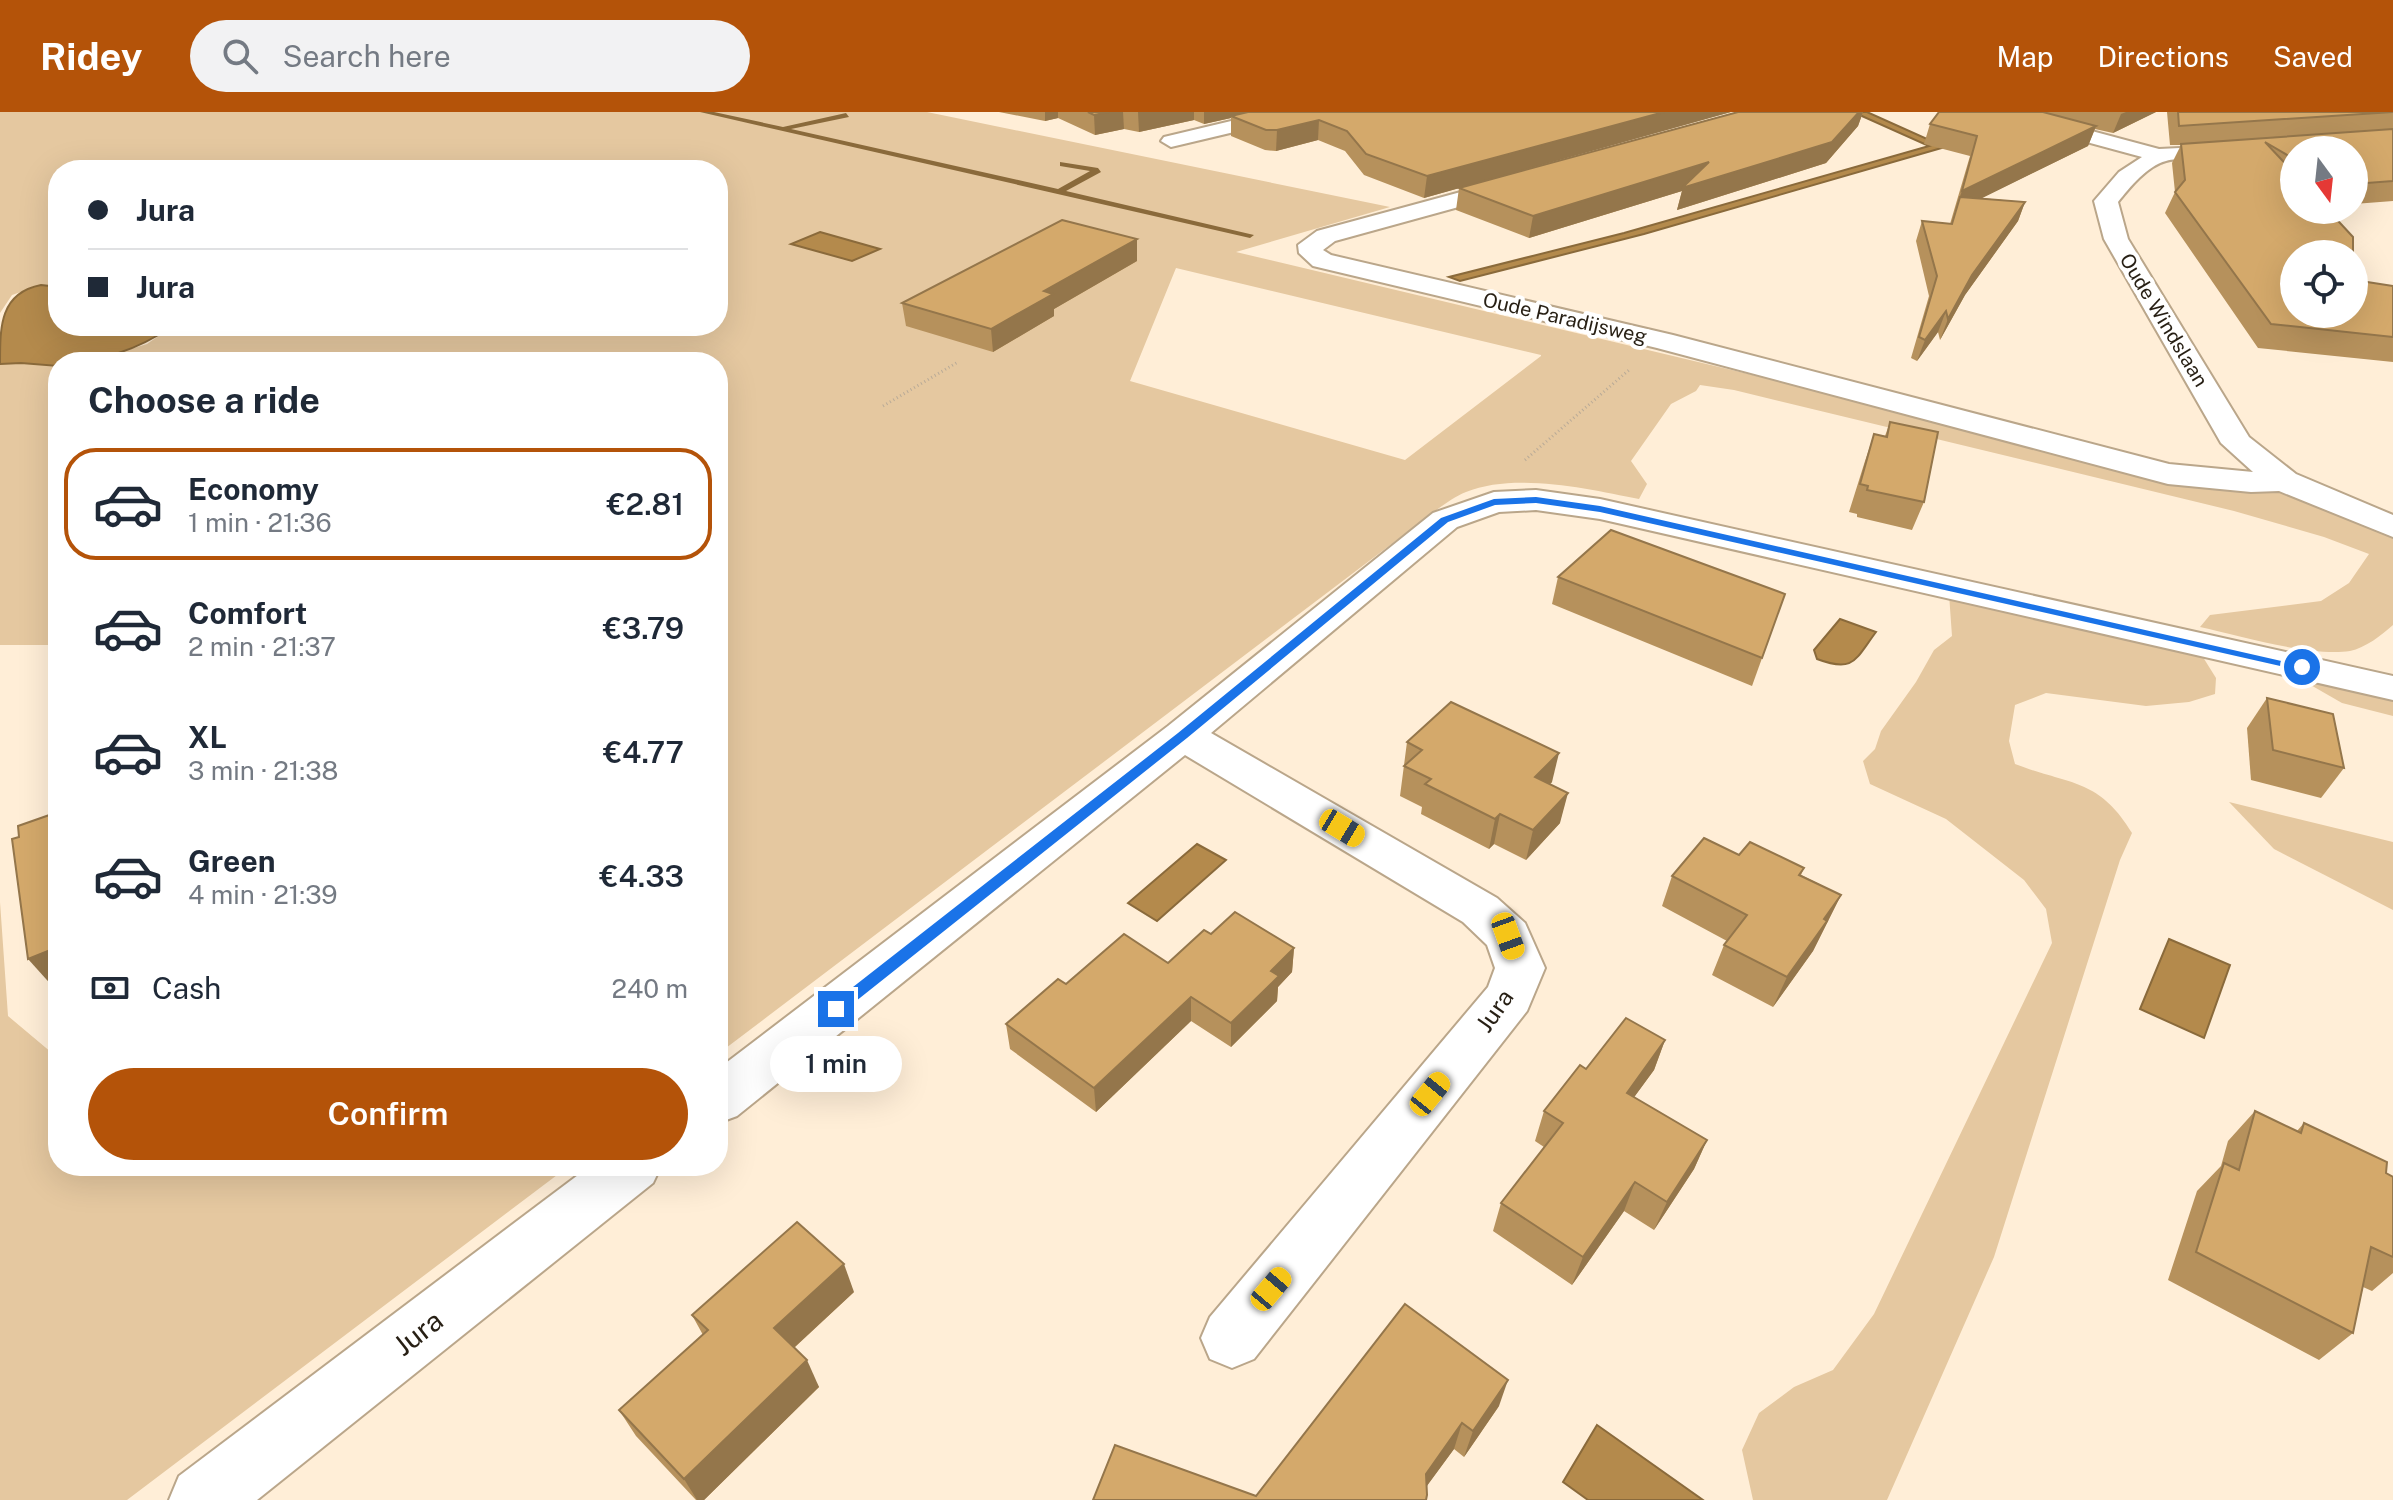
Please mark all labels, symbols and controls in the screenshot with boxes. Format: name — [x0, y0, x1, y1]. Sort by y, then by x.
search box — [190, 20, 750, 92]
text: Ridey — [40, 34, 142, 79]
icon: search — [218, 34, 262, 78]
text: Search here — [282, 38, 451, 74]
text: Map — [1997, 40, 2053, 73]
text: Directions — [2097, 40, 2229, 73]
text: Saved — [2273, 40, 2353, 73]
north arrow — [2280, 136, 2368, 224]
map controls — [2280, 136, 2368, 328]
text: Jura — [136, 192, 195, 228]
button: locate — [2280, 240, 2368, 328]
street label: Oude Windslaan — [2115, 249, 2213, 391]
text: Jura — [136, 269, 195, 305]
street label: Oude Paradijsweg — [1481, 287, 1649, 349]
text: Choose a ride — [88, 379, 320, 421]
icon: car — [92, 468, 164, 540]
text: Economy — [188, 471, 319, 507]
text: €2.81 — [607, 486, 684, 522]
text: 1 min · 21:36 — [188, 507, 332, 538]
icon: car — [92, 592, 164, 664]
text: Comfort — [188, 595, 307, 631]
text: €3.79 — [603, 610, 684, 646]
text: 2 min · 21:37 — [188, 631, 336, 662]
route start — [2284, 649, 2320, 685]
icon: car — [92, 716, 164, 788]
text: XL — [188, 719, 227, 755]
text: €4.77 — [603, 734, 684, 770]
text: 3 min · 21:38 — [188, 755, 338, 786]
car — [1315, 805, 1369, 851]
icon: car — [92, 840, 164, 912]
text: Green — [188, 843, 275, 879]
text: €4.33 — [600, 858, 684, 894]
text: 4 min · 21:39 — [188, 879, 338, 910]
car — [1489, 909, 1527, 963]
icon: cash — [88, 966, 132, 1010]
text: Cash — [152, 970, 221, 1006]
text: 240 m — [611, 973, 688, 1004]
street label: Jura — [1470, 984, 1519, 1037]
route end — [818, 991, 854, 1027]
callout: 1 min — [770, 1037, 902, 1093]
text: 1 min — [805, 1048, 867, 1079]
button: Confirm — [88, 1068, 688, 1160]
car — [1406, 1068, 1454, 1120]
car — [1246, 1263, 1296, 1315]
street label: Jura — [387, 1303, 449, 1362]

